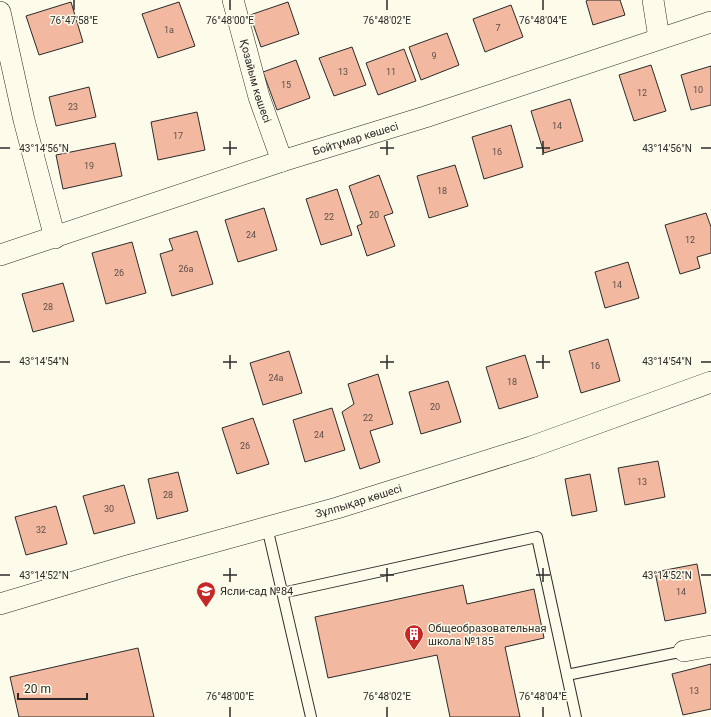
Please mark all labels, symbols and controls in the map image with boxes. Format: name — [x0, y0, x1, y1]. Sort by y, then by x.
text: 76°47'58"E — [50, 15, 98, 26]
text: 76°48'00"E — [206, 15, 254, 26]
text: 76°48'02"E — [363, 15, 411, 26]
text: 76°48'04"E — [519, 15, 567, 26]
house number: 7 — [495, 23, 501, 33]
house number: 1а — [164, 25, 174, 35]
street label: Қозайым көшесі — [237, 38, 274, 124]
house number: 9 — [431, 51, 437, 61]
house number: 13 — [338, 67, 348, 77]
house number: 11 — [386, 67, 396, 77]
house number: 15 — [281, 80, 291, 90]
house number: 10 — [693, 85, 703, 95]
house number: 12 — [637, 88, 647, 98]
house number: 23 — [68, 102, 78, 112]
street label: Бойтұмар көшесі — [311, 119, 400, 158]
house number: 14 — [552, 121, 562, 131]
house number: 17 — [173, 131, 183, 141]
text: 43°14'56"N — [19, 143, 69, 154]
text: 43°14'56"N — [642, 143, 692, 154]
house number: 16 — [492, 147, 502, 157]
house number: 19 — [84, 161, 94, 171]
house number: 18 — [437, 186, 447, 196]
house number: 20 — [369, 210, 379, 220]
house number: 22 — [324, 212, 334, 222]
house number: 24 — [246, 230, 256, 240]
house number: 12 — [685, 235, 695, 245]
house number: 26а — [178, 264, 194, 274]
house number: 26 — [114, 268, 124, 278]
house number: 14 — [612, 280, 622, 290]
house number: 28 — [43, 302, 53, 312]
text: 43°14'54"N — [19, 356, 69, 367]
text: 43°14'54"N — [642, 356, 692, 367]
house number: 16 — [590, 361, 600, 371]
house number: 24а — [268, 373, 284, 383]
house number: 18 — [507, 377, 517, 387]
house number: 20 — [430, 402, 440, 412]
house number: 22 — [363, 413, 373, 423]
house number: 24 — [314, 430, 324, 440]
house number: 26 — [240, 441, 250, 451]
house number: 13 — [637, 477, 647, 487]
street label: Зұлпықар көшесі — [314, 482, 403, 520]
house number: 28 — [163, 490, 173, 500]
house number: 30 — [104, 504, 114, 514]
house number: 32 — [36, 525, 46, 535]
text: 43°14'52"N — [19, 570, 69, 581]
text: 43°14'52"N — [642, 570, 692, 581]
school or university icon: Ясли-сад №84 — [195, 580, 217, 608]
place label: Ясли-сад №84 — [220, 585, 293, 598]
house number: 14 — [676, 587, 686, 597]
place label: Общеобразовательная школа №185 — [428, 622, 546, 648]
building icon: Общеобразовательная школа №185 — [403, 623, 425, 651]
scale bar — [18, 675, 87, 701]
text: 20 m — [24, 682, 51, 696]
house number: 13 — [689, 686, 699, 696]
text: 76°48'00"E — [206, 691, 254, 702]
text: 76°48'02"E — [363, 691, 411, 702]
text: 76°48'04"E — [519, 691, 567, 702]

